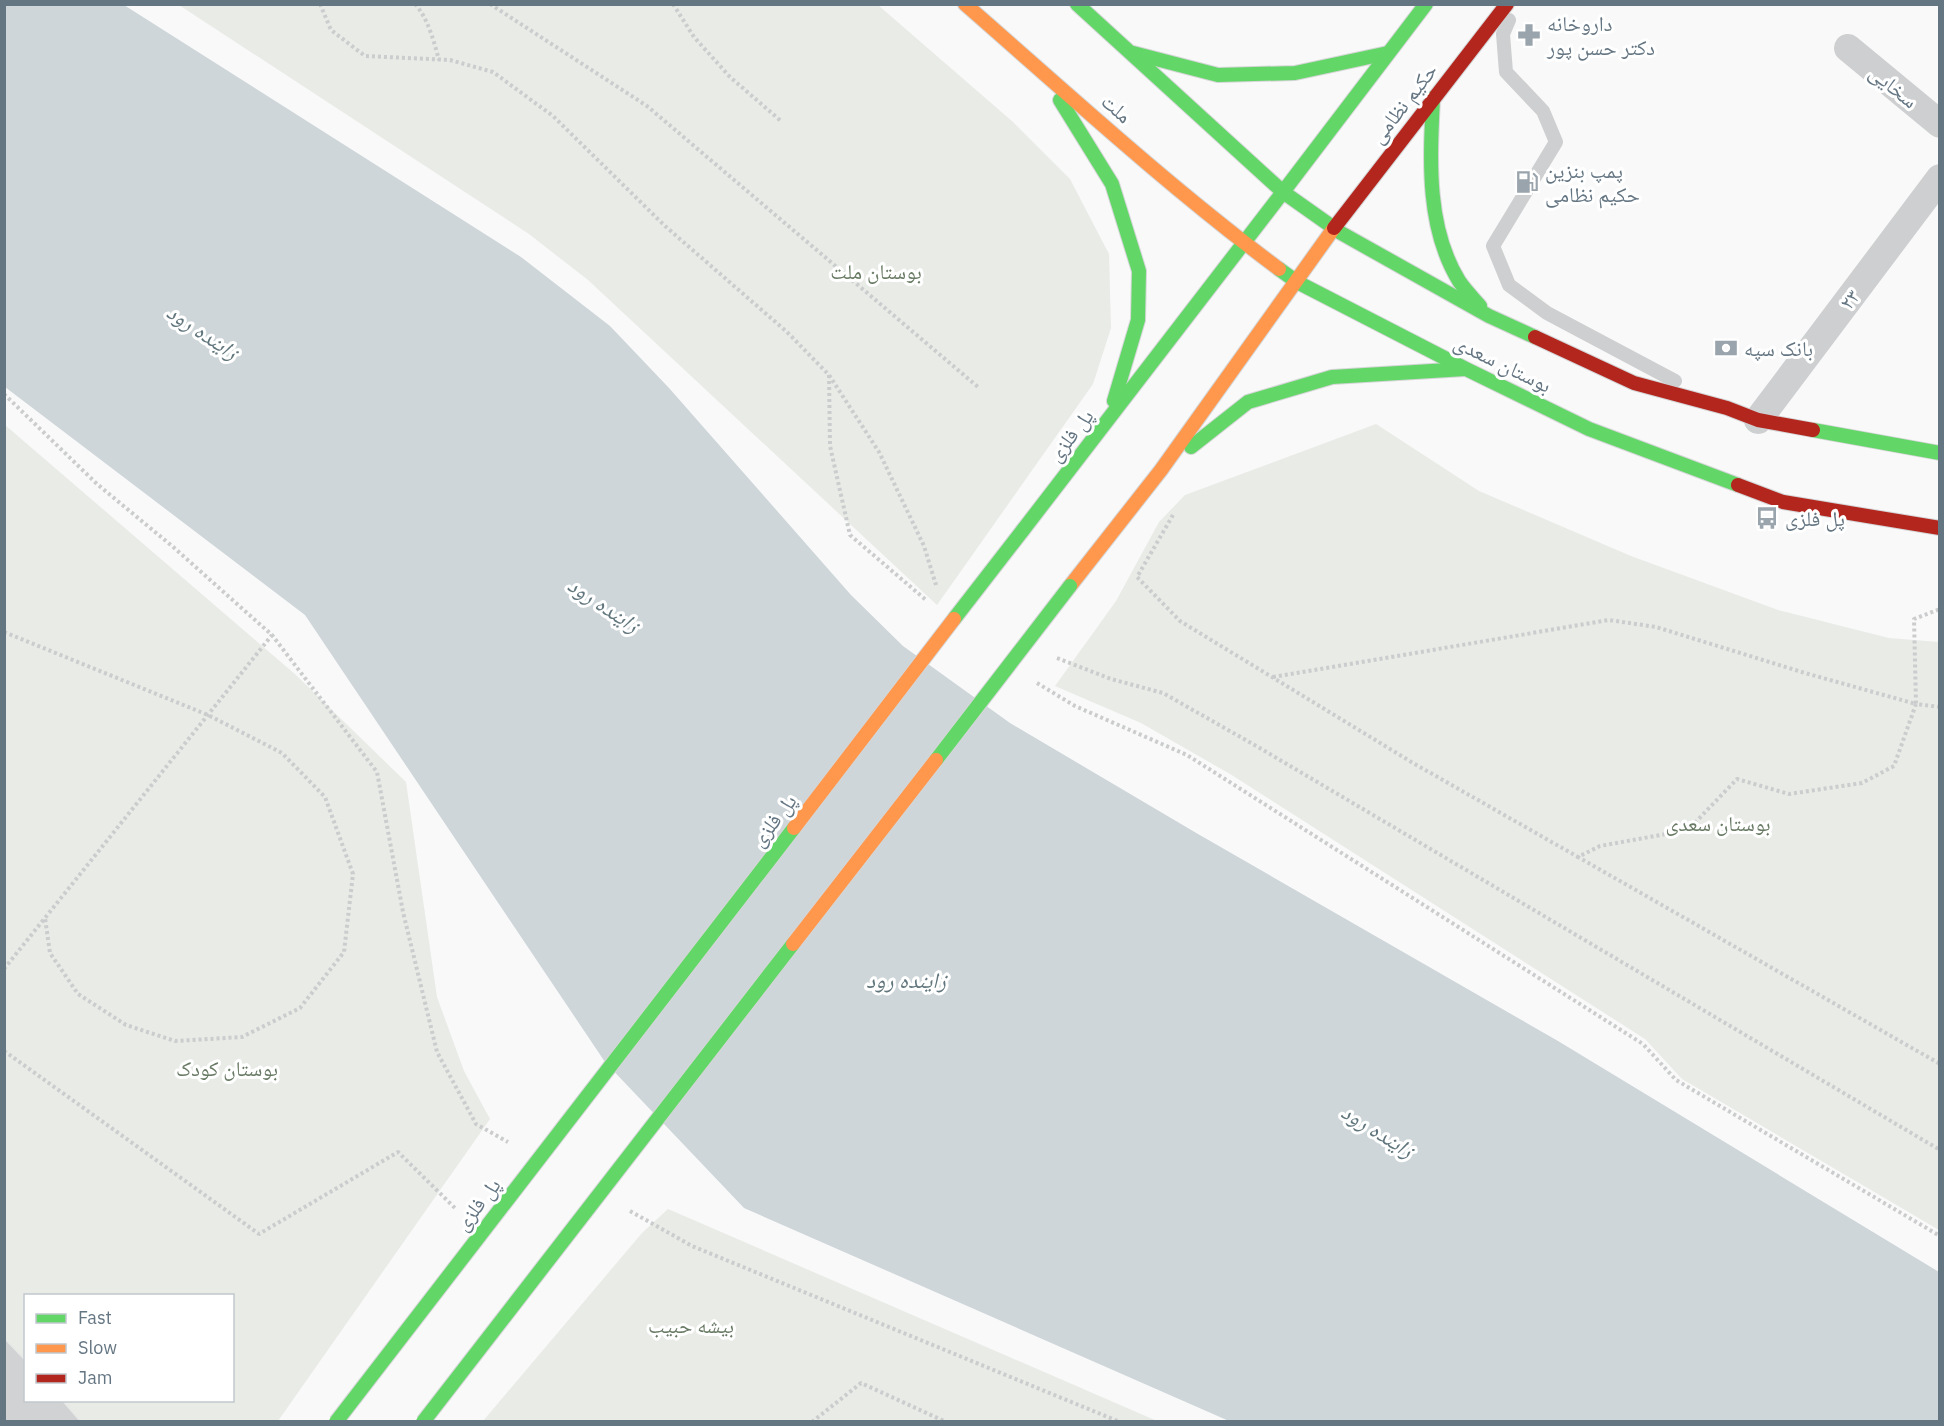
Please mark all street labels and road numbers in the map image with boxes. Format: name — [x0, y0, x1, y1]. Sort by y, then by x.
street label: حکیم نظامی — [1363, 57, 1444, 150]
street label: سخایی — [1864, 58, 1924, 114]
street label: ملت — [1096, 87, 1138, 129]
street label: ۲۳ — [1832, 283, 1866, 315]
street label: بوستان سعدی — [1450, 327, 1556, 399]
street label: پل فلزی — [1040, 403, 1100, 467]
street label: پل فلزی — [743, 788, 803, 852]
street label: پل فلزی — [447, 1172, 507, 1236]

